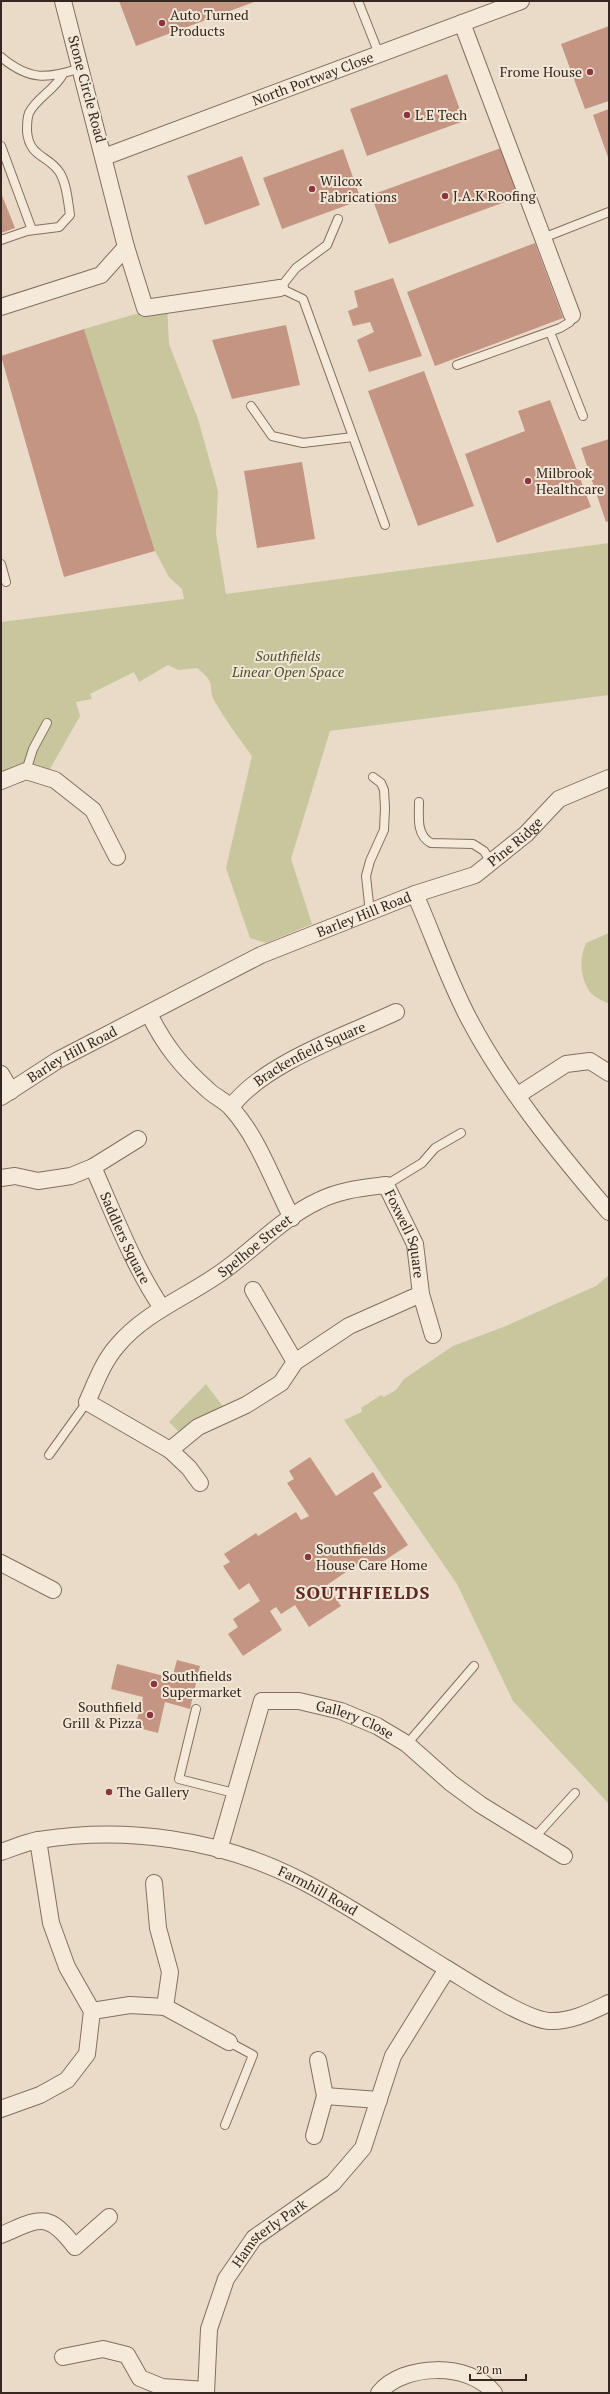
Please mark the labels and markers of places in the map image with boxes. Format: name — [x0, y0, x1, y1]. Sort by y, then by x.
place label: Auto Turned Products — [170, 5, 249, 40]
marker: Auto Turned Products — [157, 18, 167, 28]
place label: Frome House — [500, 62, 582, 81]
marker: Frome House — [585, 67, 595, 77]
place label: L E Tech — [415, 105, 467, 124]
marker: L E Tech — [402, 110, 412, 120]
place label: Wilcox Fabrications — [320, 171, 397, 206]
marker: Wilcox Fabrications — [307, 184, 317, 194]
place label: J.A.K Roofing — [453, 186, 536, 205]
marker: J.A.K Roofing — [440, 191, 450, 201]
place label: Milbrook Healthcare — [536, 463, 604, 498]
marker: Milbrook Healthcare — [523, 476, 533, 486]
place label: Southfields House Care Home — [316, 1539, 427, 1574]
marker: Southfields House Care Home — [303, 1552, 313, 1562]
place label: Southfields Supermarket — [162, 1666, 243, 1701]
marker: Southfields Supermarket — [149, 1679, 159, 1689]
place label: Southfield Grill & Pizza — [62, 1697, 142, 1732]
marker: Southfield Grill & Pizza — [145, 1710, 155, 1720]
place label: The Gallery — [117, 1782, 190, 1801]
marker: The Gallery — [104, 1787, 114, 1797]

